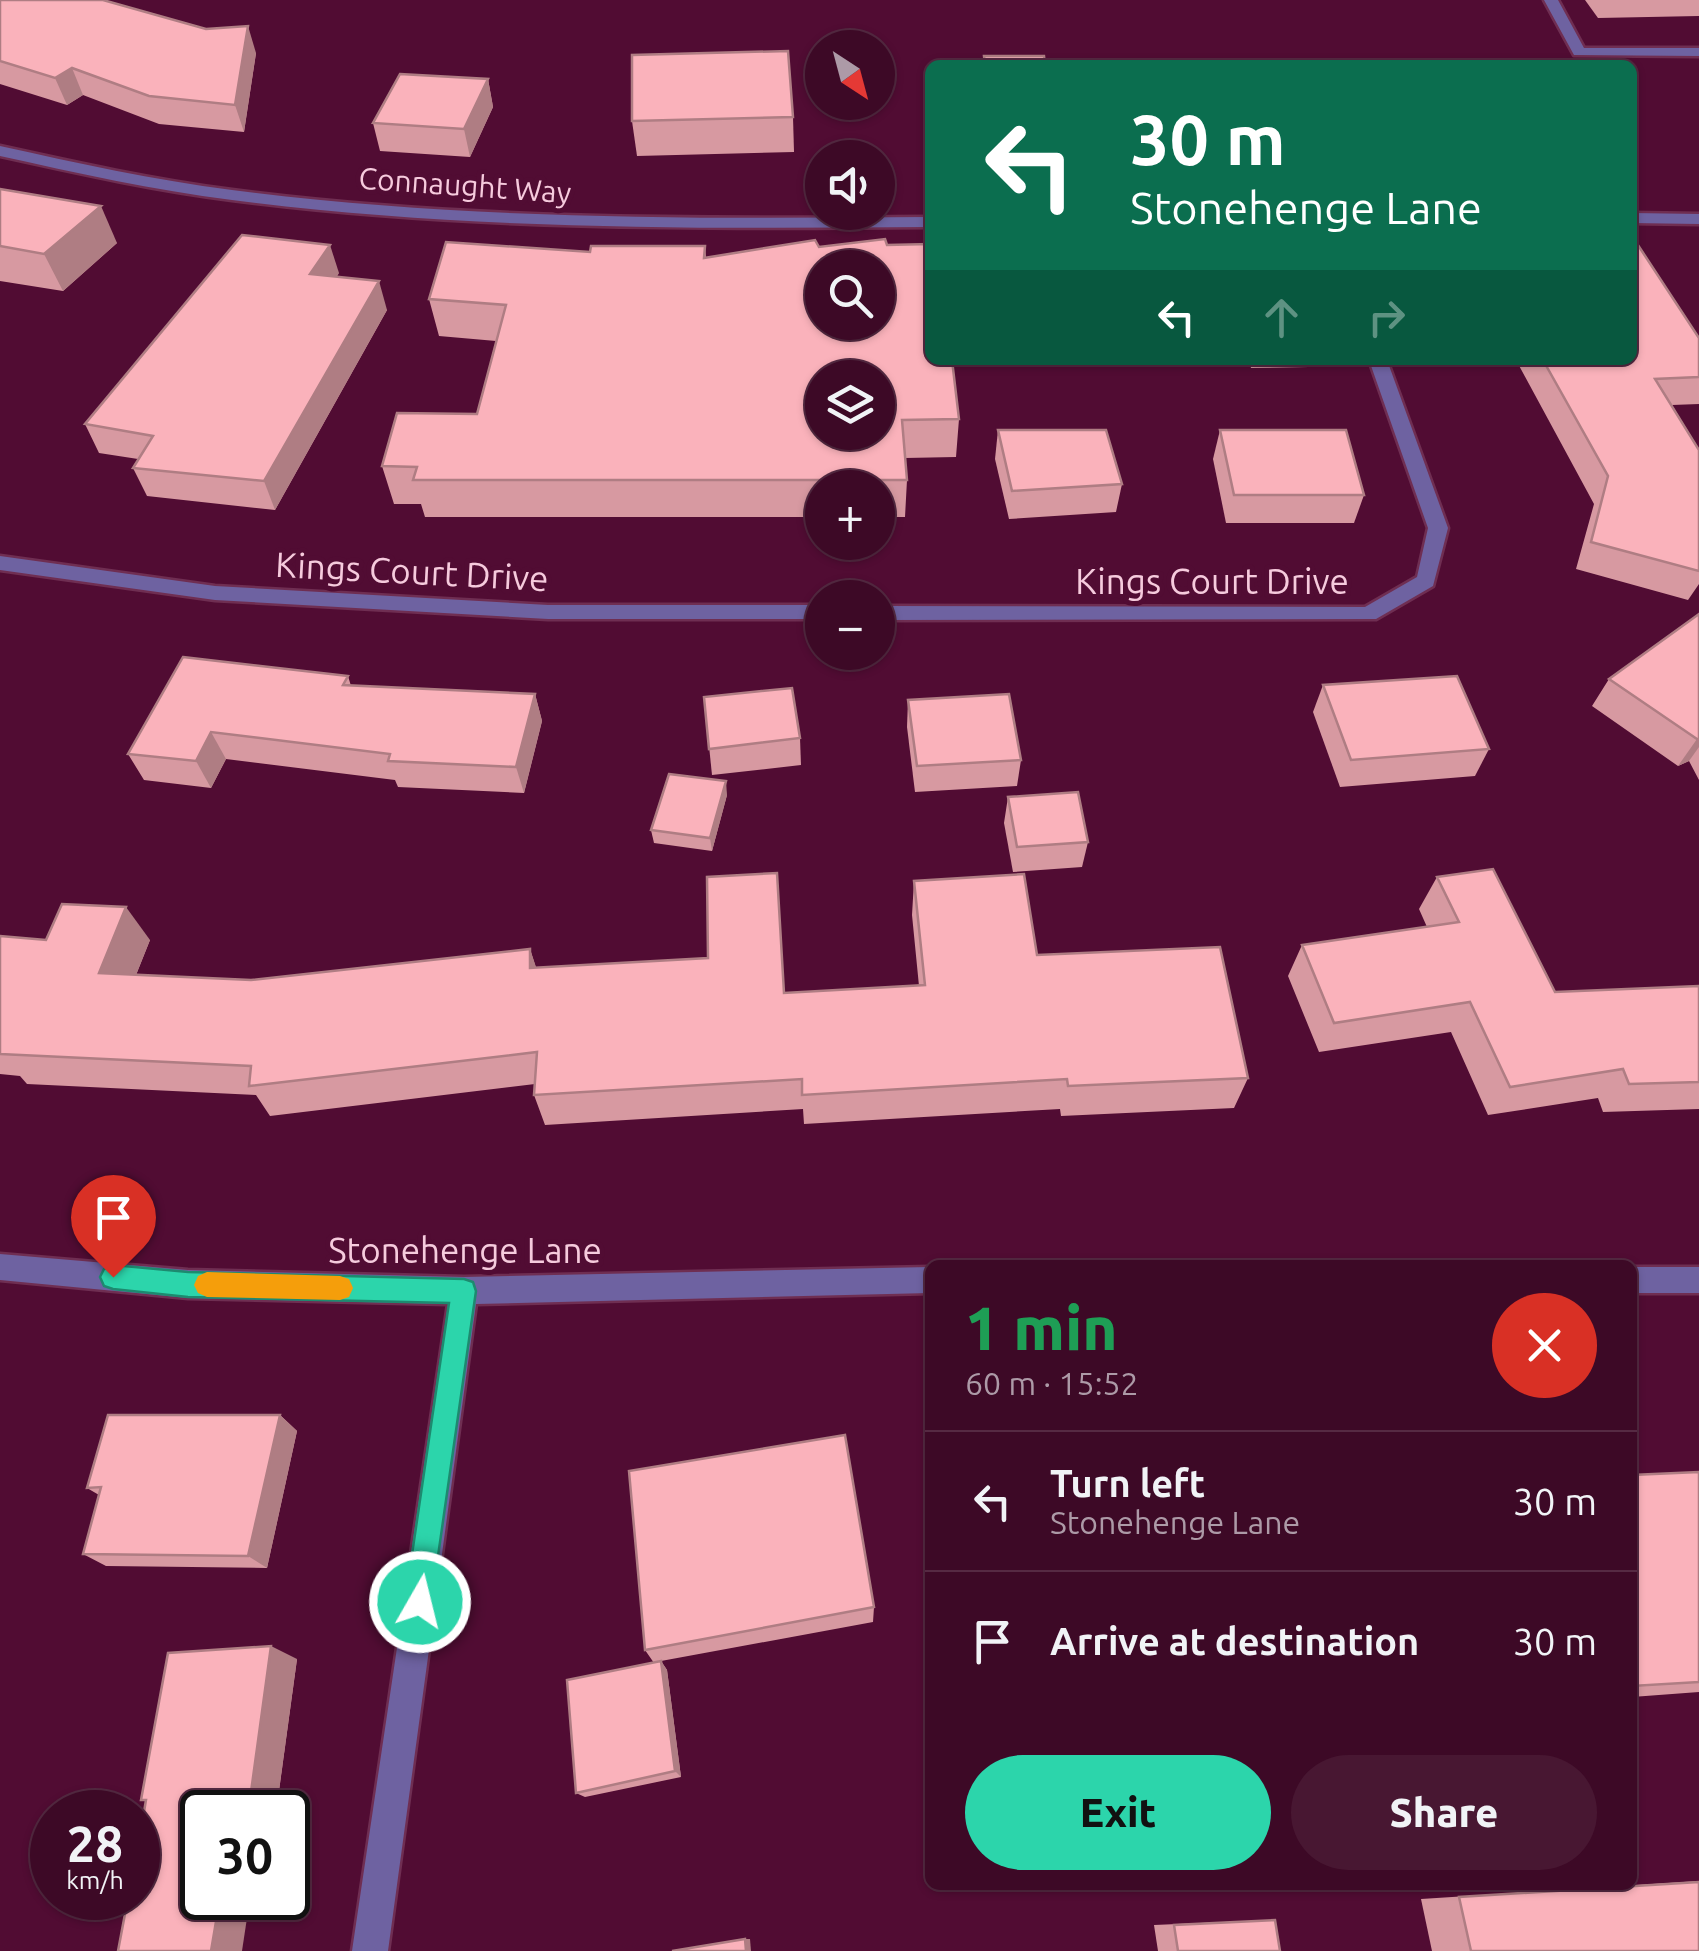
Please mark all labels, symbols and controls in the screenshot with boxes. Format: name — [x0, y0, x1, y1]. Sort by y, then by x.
north arrow — [805, 30, 895, 120]
map controls — [805, 30, 895, 670]
icon: left — [965, 100, 1095, 230]
text: 30 m — [1130, 100, 1286, 178]
button: sound — [805, 140, 895, 230]
street label: Connaught Way — [358, 161, 572, 209]
text: Stonehenge Lane — [1130, 182, 1482, 233]
button: search — [805, 250, 895, 340]
icon: left — [1149, 290, 1204, 345]
icon: ahead — [1254, 290, 1309, 345]
icon: right — [1359, 290, 1414, 345]
button: layers — [805, 360, 895, 450]
button: + — [805, 470, 895, 560]
street label: Kings Court Drive — [274, 544, 550, 598]
street label: Kings Court Drive — [1075, 561, 1349, 601]
button: − — [805, 580, 895, 670]
pin — [71, 1175, 156, 1278]
icon: arrive — [86, 1190, 141, 1245]
street label: Stonehenge Lane — [328, 1230, 602, 1270]
button: close — [1492, 1293, 1597, 1398]
text: 1 min — [965, 1294, 1118, 1361]
text: 60 m · 15:52 — [965, 1365, 1139, 1401]
text: Turn left — [1050, 1462, 1205, 1504]
icon: left — [965, 1474, 1020, 1529]
text: 30 m — [1513, 1480, 1597, 1522]
text: Stonehenge Lane — [1050, 1504, 1300, 1540]
position arrow — [368, 1550, 472, 1654]
icon: arrive — [965, 1614, 1020, 1669]
text: Arrive at destination — [1050, 1620, 1419, 1662]
text: 30 m — [1513, 1620, 1597, 1662]
button: Exit — [965, 1755, 1271, 1870]
button: Share — [1291, 1755, 1597, 1870]
speed limit sign: 30 — [180, 1790, 310, 1920]
text: 28 — [67, 1815, 123, 1871]
text: km/h — [66, 1866, 124, 1894]

